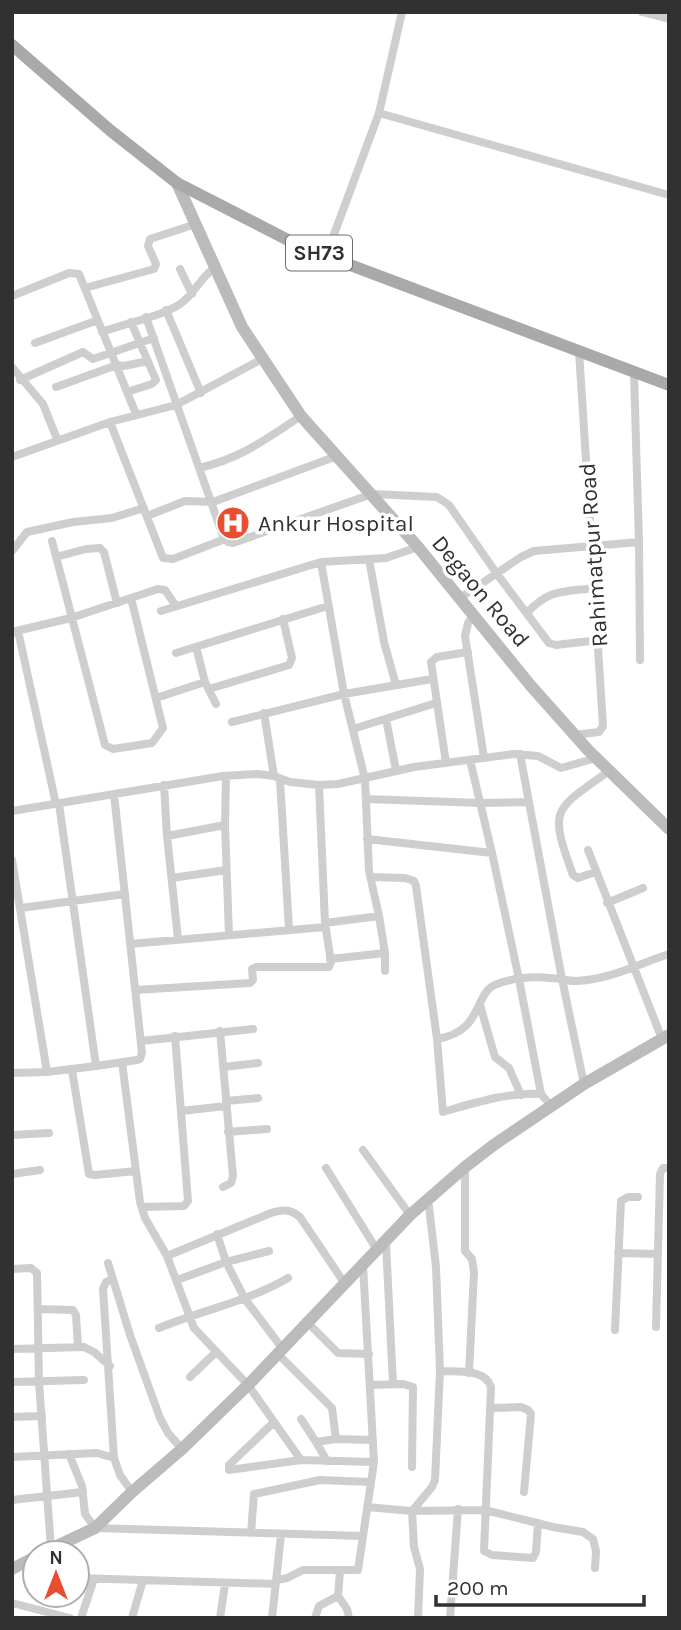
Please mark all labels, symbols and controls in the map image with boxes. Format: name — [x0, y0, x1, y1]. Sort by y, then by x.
road number: SH73 — [286, 236, 352, 270]
street label: Rahimatpur Road — [574, 462, 613, 648]
hospital icon: Ankur Hospital — [214, 504, 252, 542]
place label: Ankur Hospital — [258, 510, 414, 537]
street label: Degaon Road — [426, 530, 535, 653]
north arrow — [21, 1539, 91, 1609]
text: N — [49, 1547, 63, 1569]
scale bar — [436, 1564, 644, 1608]
text: 200 m — [447, 1576, 509, 1600]

